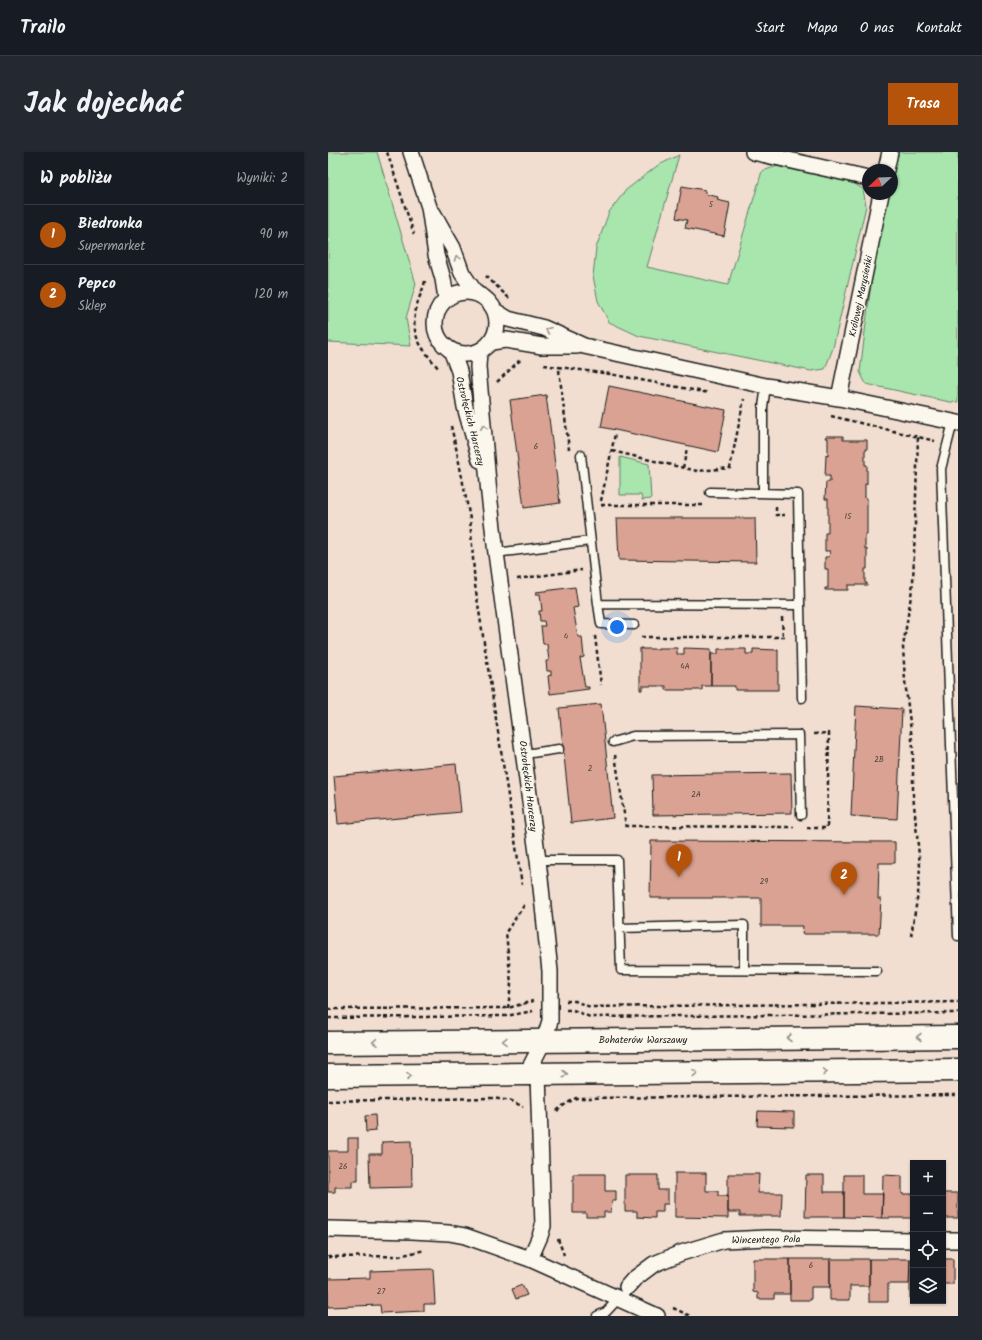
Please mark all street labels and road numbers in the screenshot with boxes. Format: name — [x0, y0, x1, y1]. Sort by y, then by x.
street label: Królowej Marysieńki — [845, 254, 878, 338]
street label: Ostrołęckich Harcerzy — [451, 375, 489, 468]
street label: Ostrołęckich Harcerzy — [514, 740, 542, 833]
street label: Bohaterów Warszawy — [599, 1032, 688, 1048]
street label: Wincentego Pola — [732, 1231, 801, 1249]

